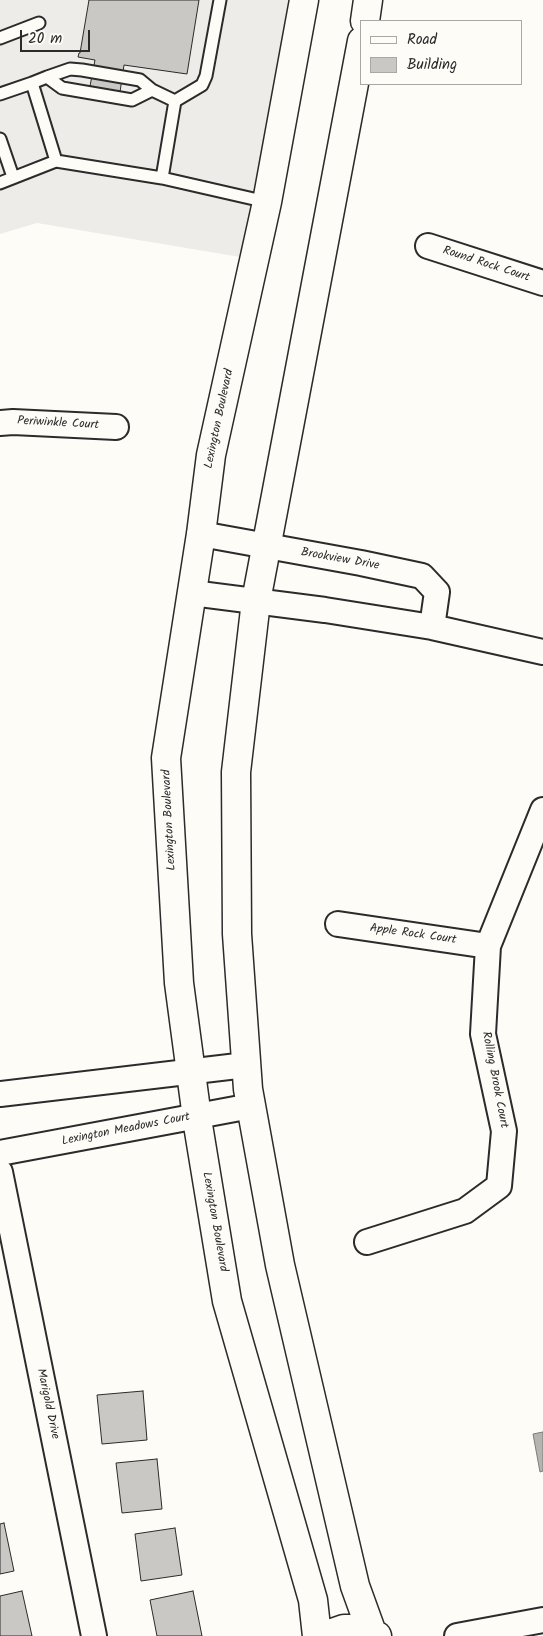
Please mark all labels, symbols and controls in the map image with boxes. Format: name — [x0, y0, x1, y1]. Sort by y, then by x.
scale bar — [22, 20, 92, 52]
legend — [360, 20, 523, 85]
text: 20 m — [28, 27, 62, 51]
text: Road — [407, 28, 437, 52]
text: Building — [407, 53, 457, 77]
street label: Round Rock Court — [441, 244, 531, 286]
street label: Lexington Boulevard — [202, 368, 238, 470]
street label: Periwinkle Court — [17, 415, 99, 433]
street label: Brookview Drive — [300, 546, 380, 574]
street label: Lexington Boulevard — [160, 769, 180, 871]
street label: Apple Rock Court — [369, 922, 457, 948]
street label: Rolling Brook Court — [478, 1031, 510, 1129]
street label: Lexington Meadows Court — [61, 1111, 191, 1149]
street label: Lexington Boulevard — [198, 1171, 230, 1273]
street label: Marigold Drive — [32, 1367, 62, 1441]

